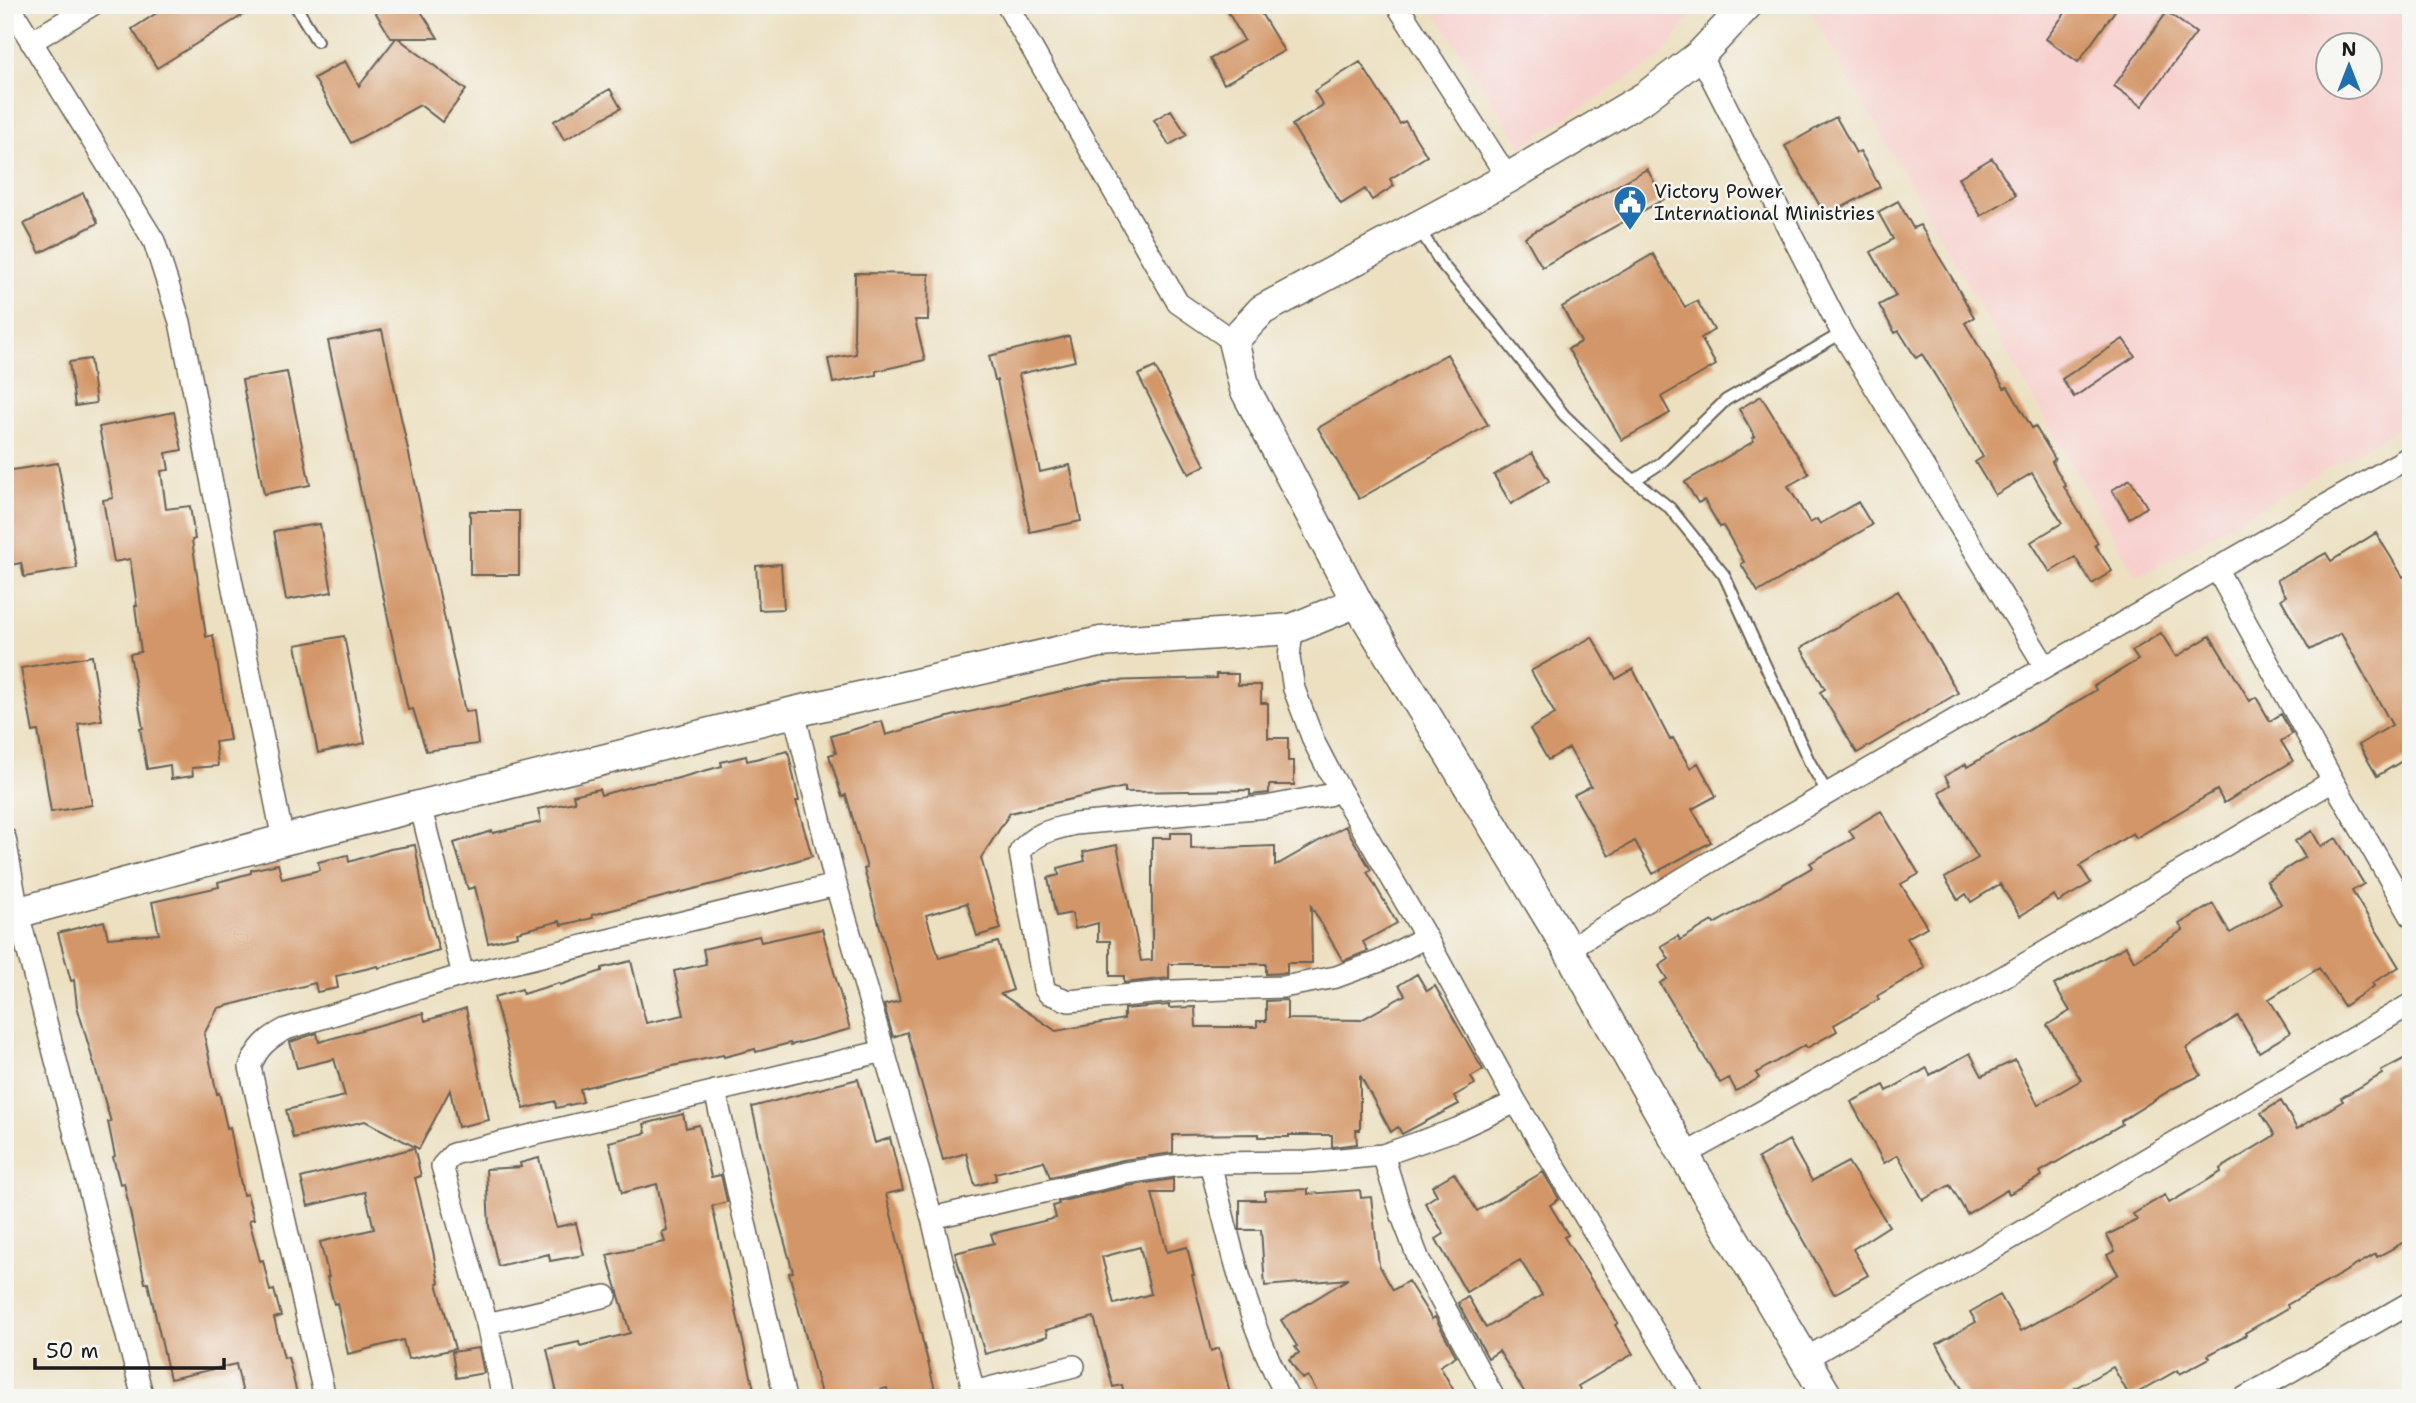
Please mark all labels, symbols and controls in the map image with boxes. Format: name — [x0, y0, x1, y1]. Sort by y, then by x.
north arrow — [2314, 32, 2384, 102]
text: N — [2341, 37, 2357, 62]
place label: Victory Power International Ministries — [1654, 179, 1875, 226]
public building icon: Victory Power International Ministries — [1611, 183, 1649, 232]
scale bar — [35, 1326, 224, 1370]
text: 50 m — [46, 1337, 99, 1365]

